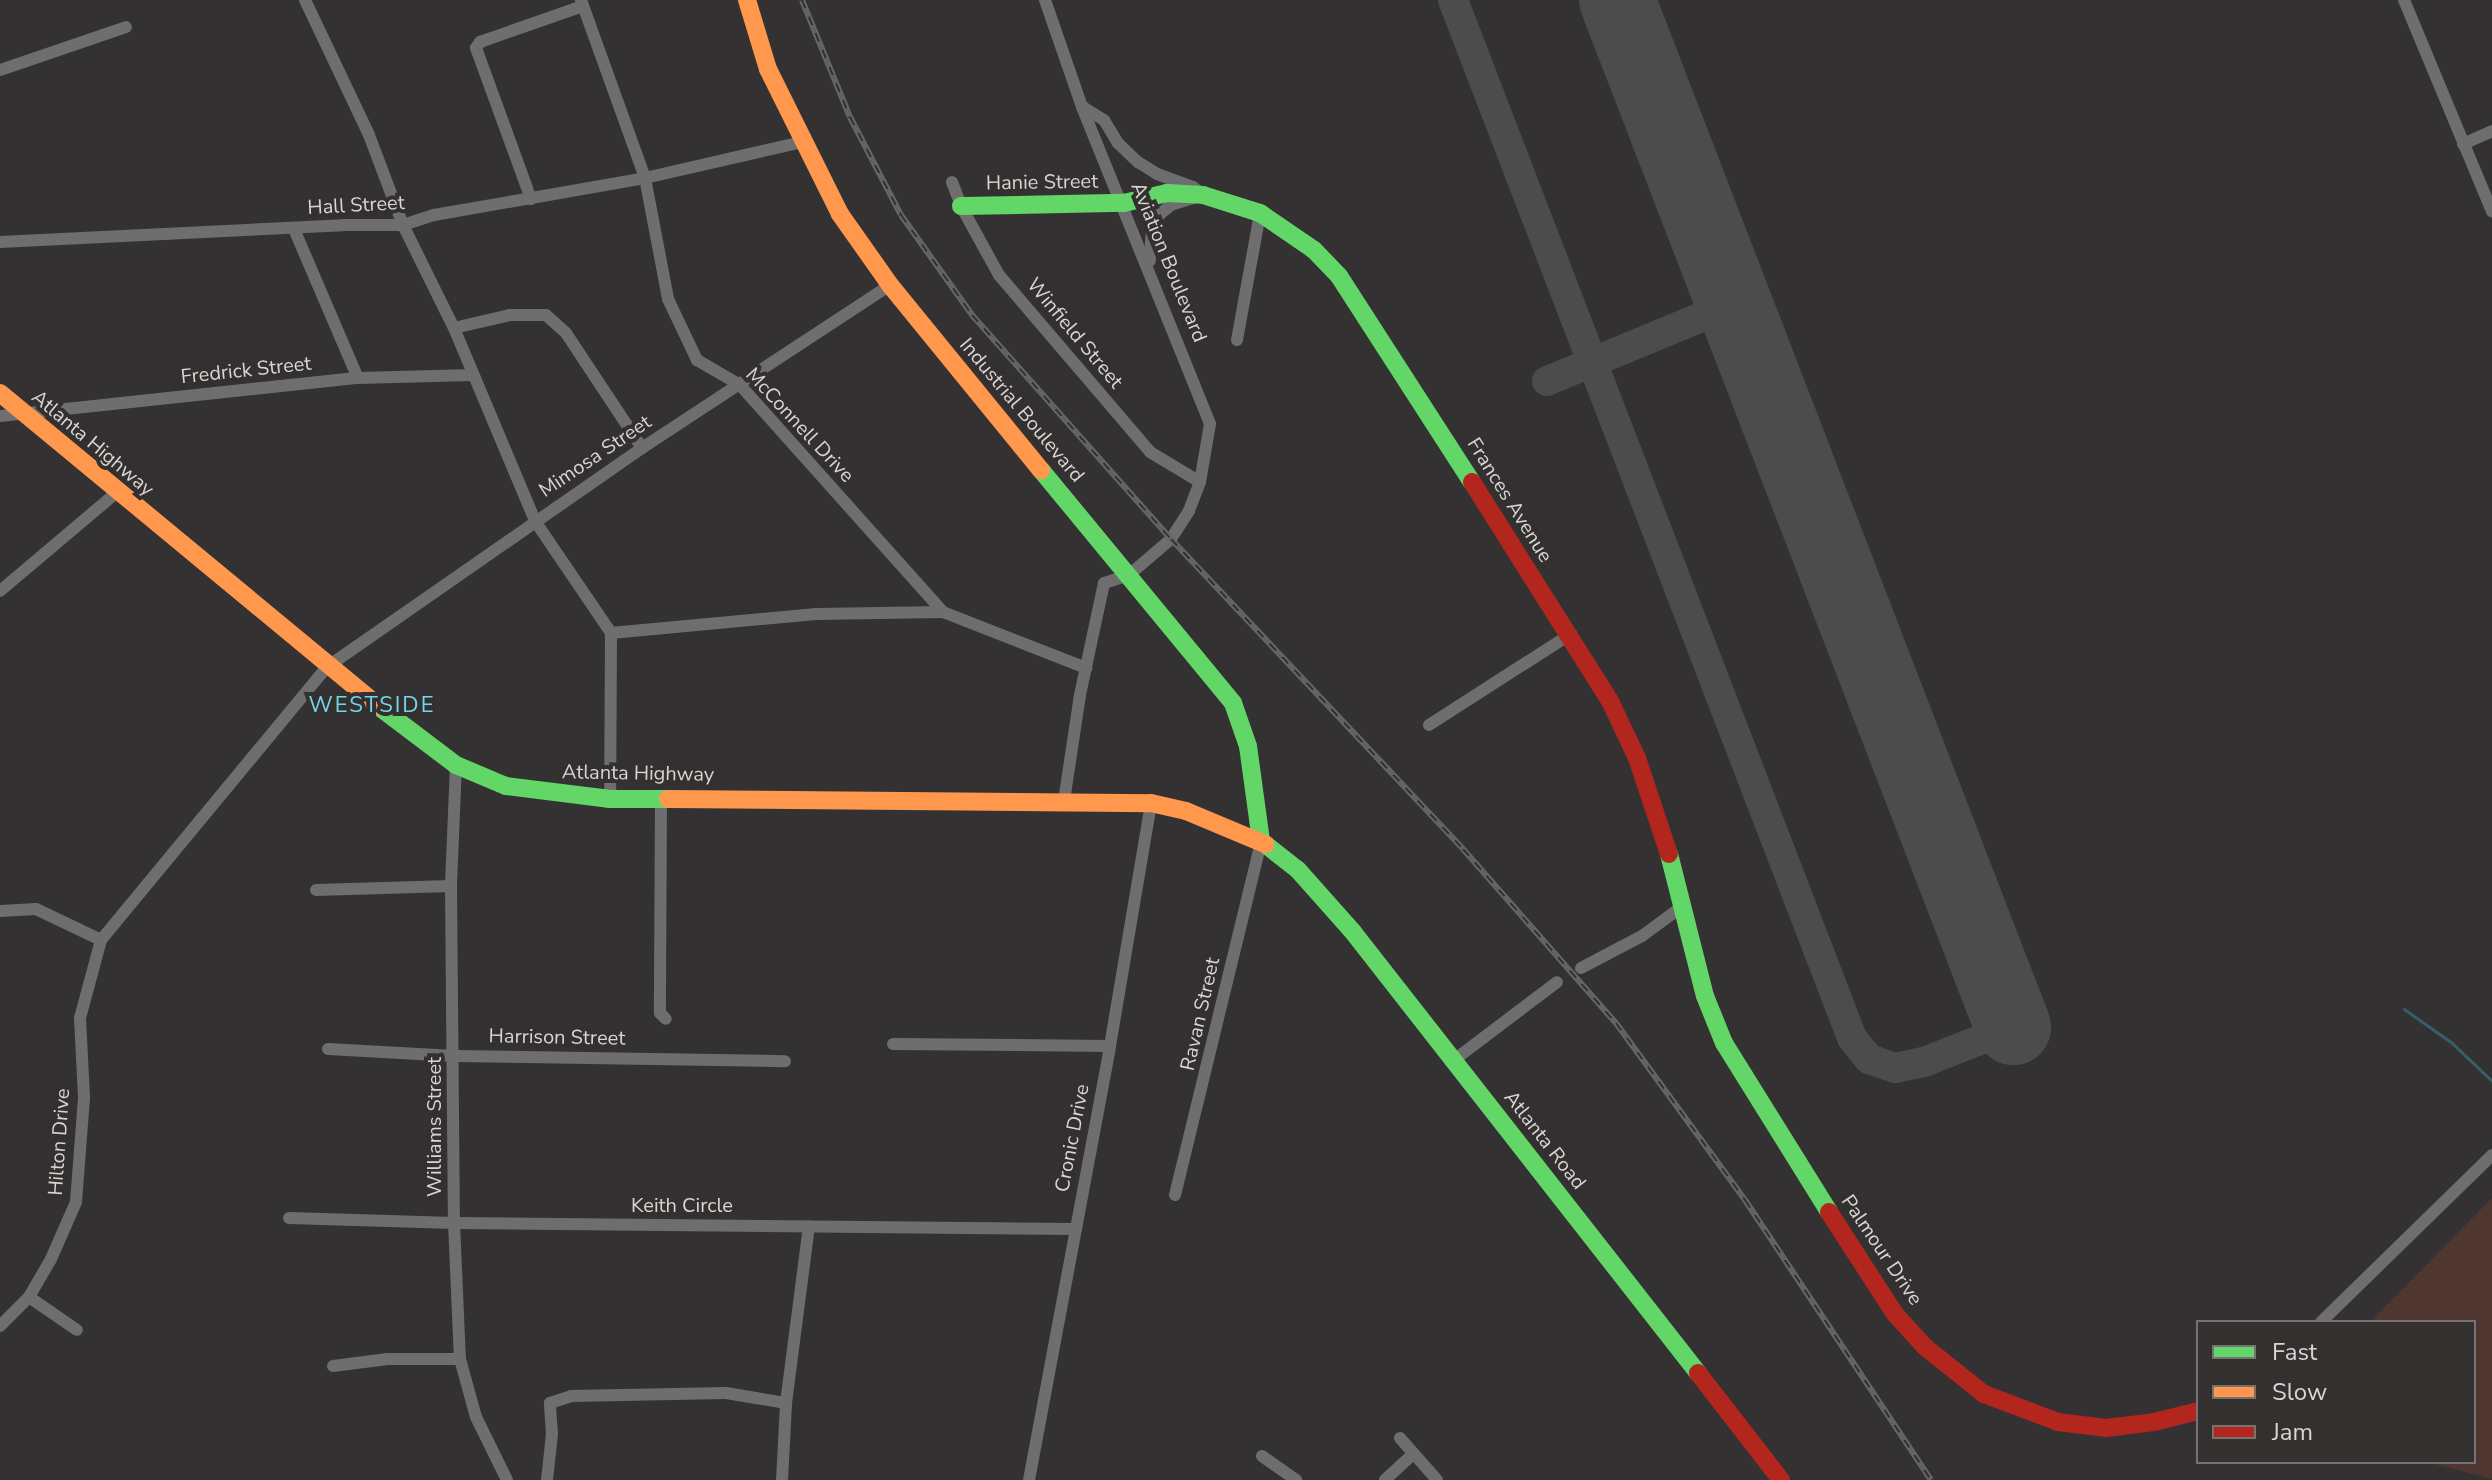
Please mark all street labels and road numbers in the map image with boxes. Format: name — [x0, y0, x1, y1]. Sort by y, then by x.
street label: Hanie Street — [986, 169, 1098, 195]
street label: Aviation Boulevard — [1126, 178, 1212, 346]
street label: Hall Street — [307, 190, 405, 220]
street label: Winfield Street — [1022, 273, 1128, 393]
street label: Industrial Boulevard — [955, 333, 1089, 487]
street label: Fredrick Street — [180, 351, 312, 389]
street label: McConnell Drive — [741, 363, 859, 487]
street label: Atlanta Highway — [27, 385, 159, 501]
street label: Mimosa Street — [534, 410, 656, 502]
street label: Frances Avenue — [1462, 433, 1558, 567]
street label: Atlanta Highway — [562, 760, 714, 786]
street label: Ravan Street — [1175, 955, 1225, 1073]
street label: Harrison Street — [489, 1024, 625, 1050]
street label: Williams Street — [422, 1057, 446, 1197]
street label: Cronic Drive — [1050, 1082, 1094, 1194]
street label: Atlanta Road — [1499, 1086, 1591, 1194]
street label: Hilton Drive — [43, 1088, 75, 1196]
street label: Palmour Drive — [1836, 1190, 1928, 1310]
street label: Keith Circle — [631, 1193, 733, 1217]

